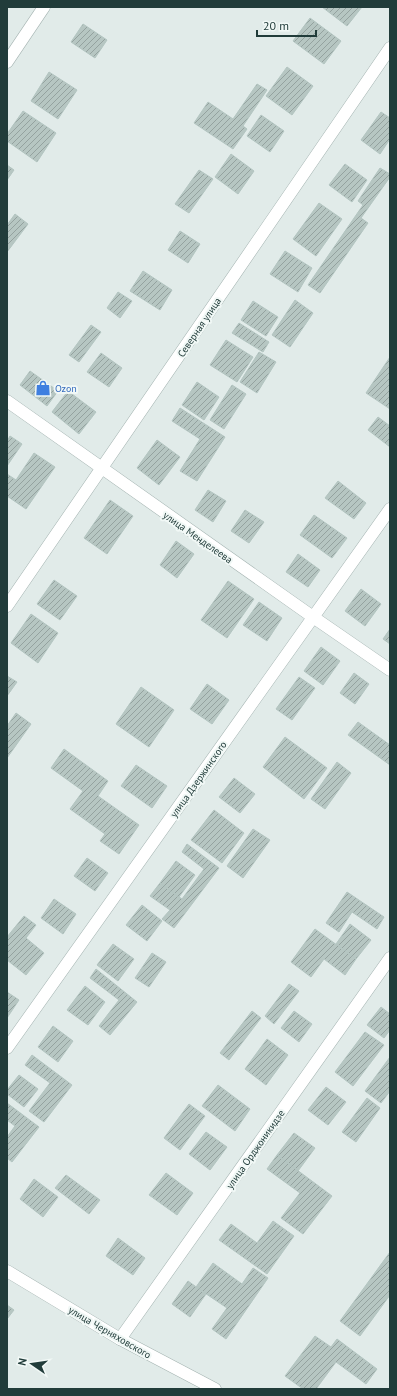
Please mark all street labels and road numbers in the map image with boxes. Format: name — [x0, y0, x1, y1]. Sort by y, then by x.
street label: Северная улица — [175, 295, 224, 360]
street label: улица Менделеева — [160, 509, 235, 566]
street label: улица Дзержинского — [167, 739, 230, 820]
street label: улица Орджоникидзе — [223, 1107, 288, 1191]
street label: улица Черняховского — [66, 1303, 154, 1361]

